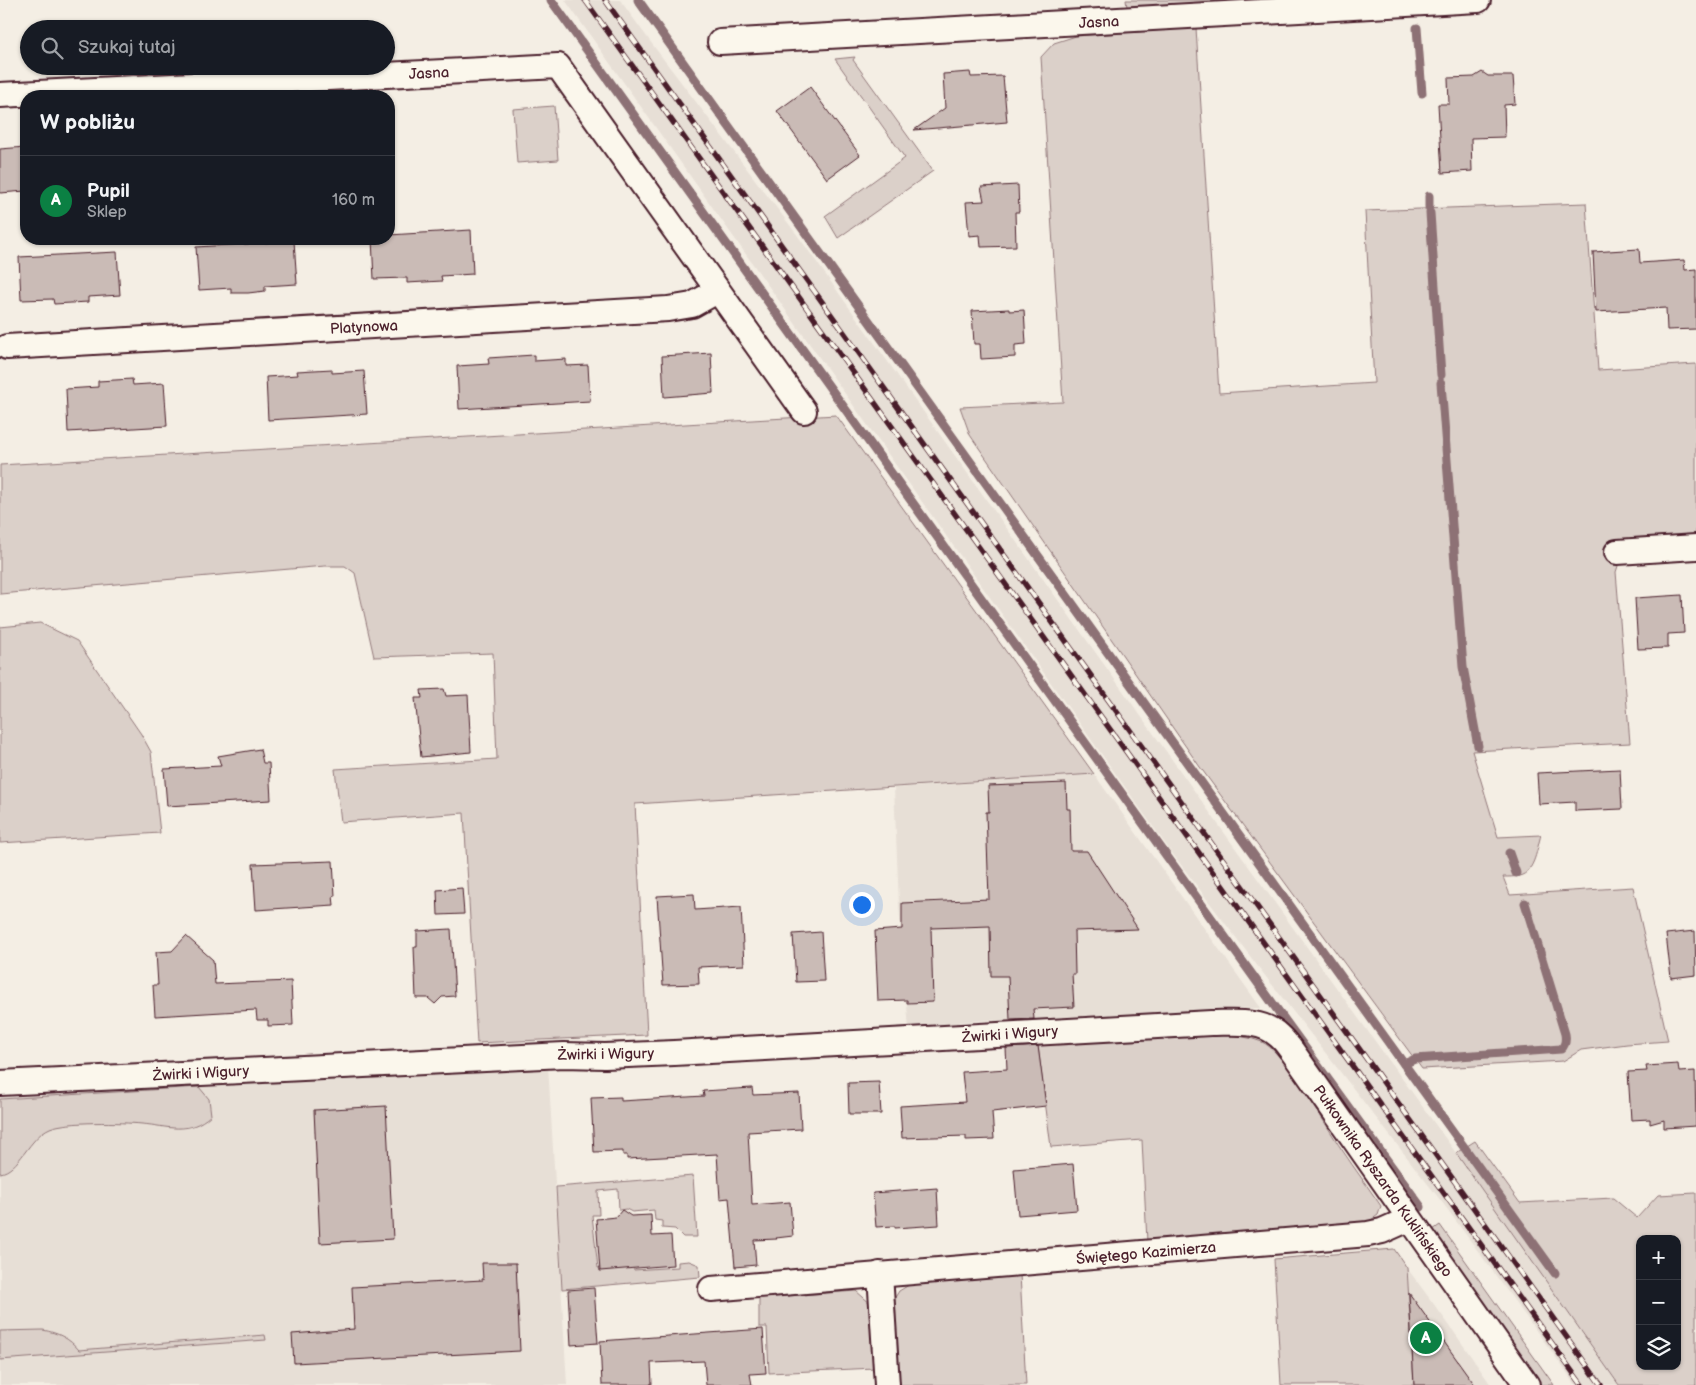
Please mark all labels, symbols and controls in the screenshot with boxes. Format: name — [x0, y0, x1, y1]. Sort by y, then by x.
street label: Jasna — [1078, 12, 1120, 33]
search box — [20, 20, 395, 75]
icon: search — [38, 34, 66, 62]
text: Szukaj tutaj — [78, 36, 175, 59]
street label: Jasna — [408, 63, 450, 84]
text: W pobliżu — [40, 110, 135, 135]
text: Pupil — [87, 180, 130, 203]
text: A — [51, 191, 61, 210]
text: 160 m — [332, 191, 375, 210]
text: Sklep — [87, 203, 127, 222]
street label: Platynowa — [330, 316, 398, 339]
your location — [849, 892, 875, 918]
street label: Żwirki i Wigury — [960, 1022, 1059, 1047]
street label: Żwirki i Wigury — [557, 1044, 655, 1065]
street label: Żwirki i Wigury — [151, 1061, 250, 1086]
street label: Pułkownika Ryszarda Kuklińskiego — [1309, 1081, 1457, 1281]
map controls — [1636, 1235, 1681, 1370]
button: + — [1636, 1235, 1681, 1280]
street label: Świętego Kazimierza — [1075, 1238, 1217, 1269]
button: − — [1636, 1280, 1681, 1325]
pin: A — [1410, 1319, 1442, 1357]
button: layers — [1636, 1325, 1681, 1370]

